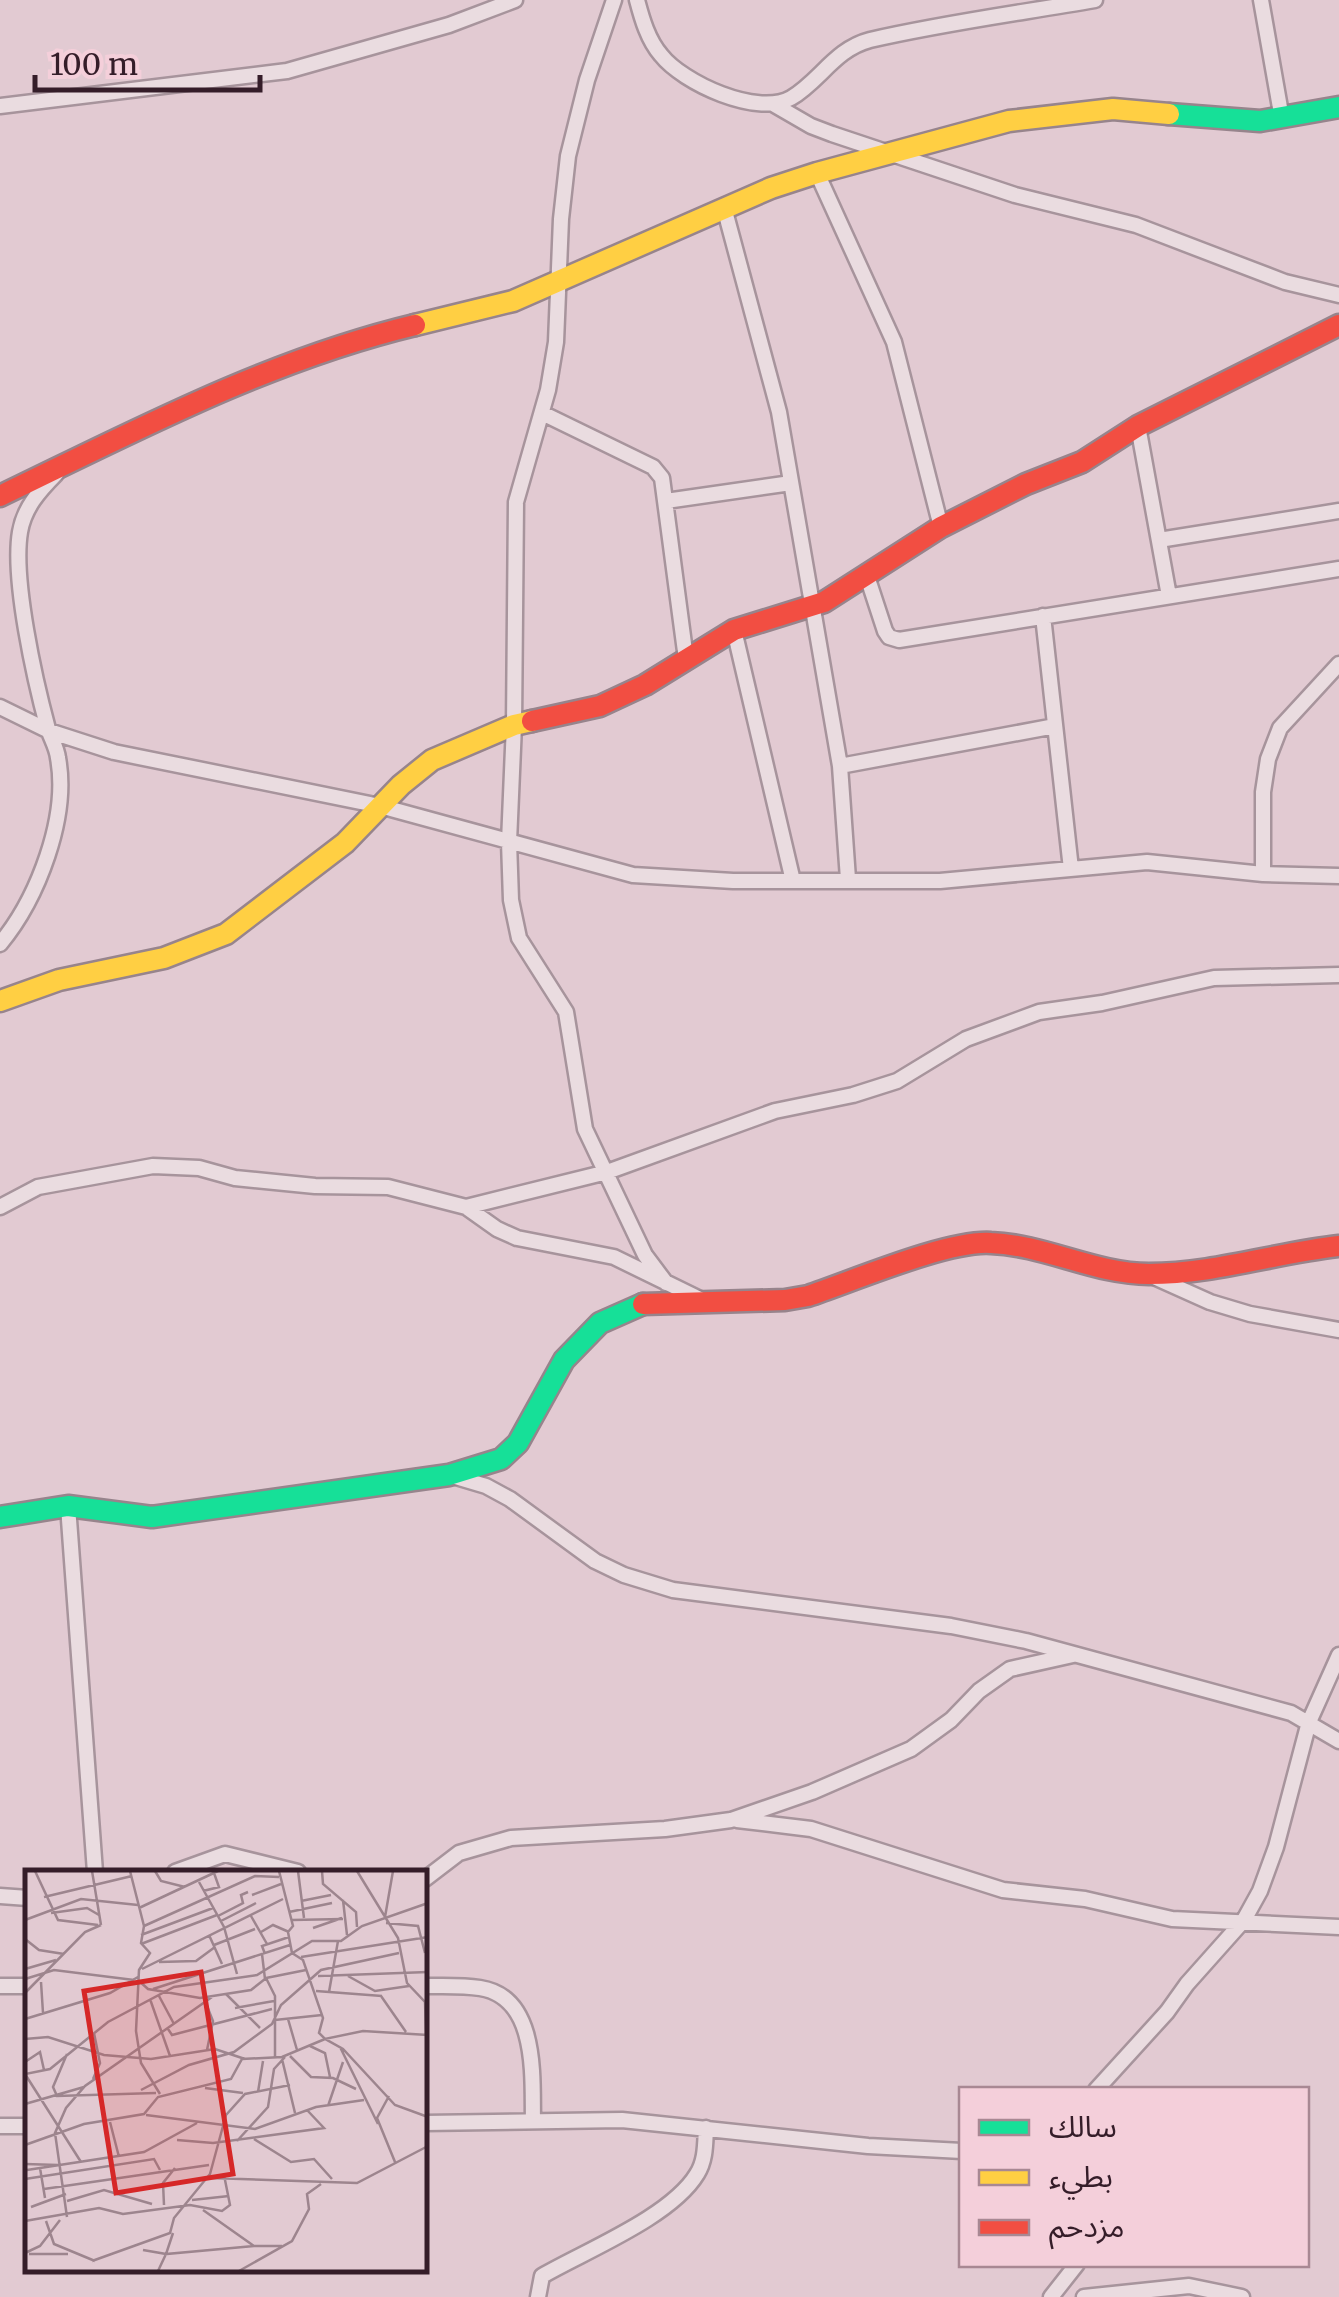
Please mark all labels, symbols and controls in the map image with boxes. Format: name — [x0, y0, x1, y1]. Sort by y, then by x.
scale bar — [35, 30, 260, 92]
text: 100 m — [50, 45, 138, 83]
inset map — [25, 1870, 428, 2272]
legend — [959, 2087, 1309, 2267]
text: سالك — [1049, 2107, 1117, 2145]
text: بطيء — [1049, 2157, 1113, 2200]
text: مزدحم — [1049, 2207, 1125, 2250]

